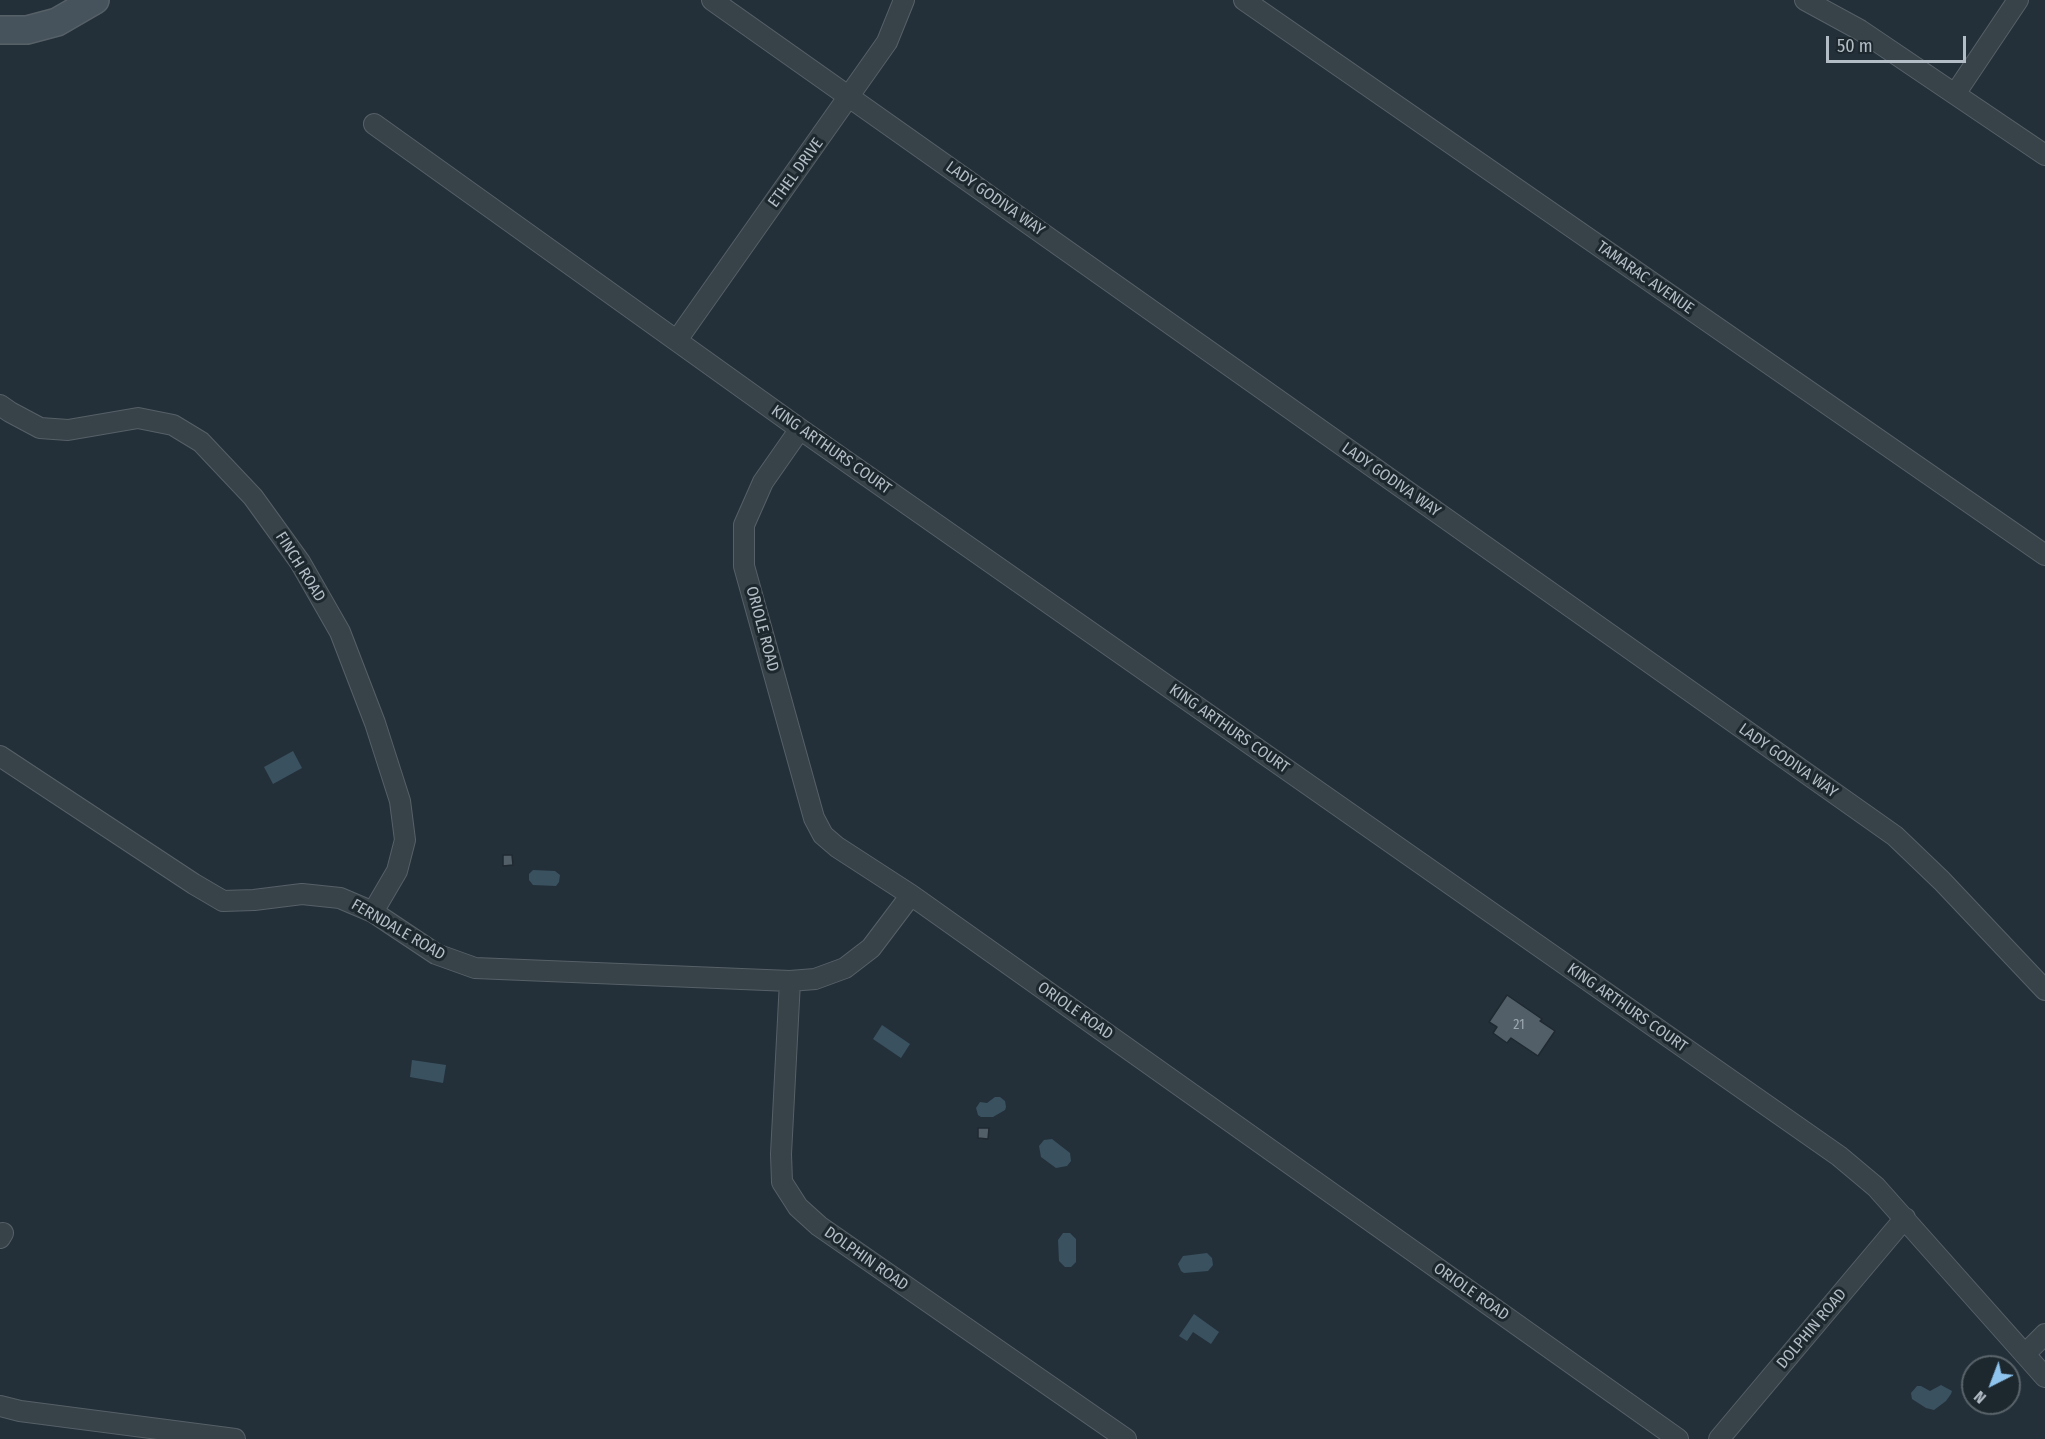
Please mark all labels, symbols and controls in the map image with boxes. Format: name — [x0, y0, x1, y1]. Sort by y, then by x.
scale bar — [1829, 24, 1968, 62]
text: 50 m — [1837, 35, 1873, 57]
street label: ETHEL DRIVE — [764, 135, 828, 211]
street label: LADY GODIVA WAY — [942, 158, 1048, 240]
street label: TAMARAC AVENUE — [1593, 237, 1697, 319]
street label: KING ARTHURS COURT — [767, 401, 895, 499]
street label: LADY GODIVA WAY — [1338, 439, 1444, 521]
street label: FINCH ROAD — [271, 529, 329, 605]
street label: ORIOLE ROAD — [741, 584, 783, 674]
street label: KING ARTHURS COURT — [1165, 680, 1293, 778]
street label: LADY GODIVA WAY — [1735, 720, 1841, 802]
street label: FERNDALE ROAD — [348, 895, 448, 965]
street label: KING ARTHURS COURT — [1563, 959, 1691, 1057]
street label: ORIOLE ROAD — [1034, 978, 1116, 1044]
house number: 21 — [1513, 1017, 1525, 1033]
street label: DOLPHIN ROAD — [820, 1223, 912, 1295]
street label: ORIOLE ROAD — [1430, 1259, 1512, 1325]
street label: DOLPHIN ROAD — [1773, 1285, 1851, 1373]
north arrow — [1961, 1355, 2021, 1415]
text: N — [1970, 1387, 1990, 1408]

